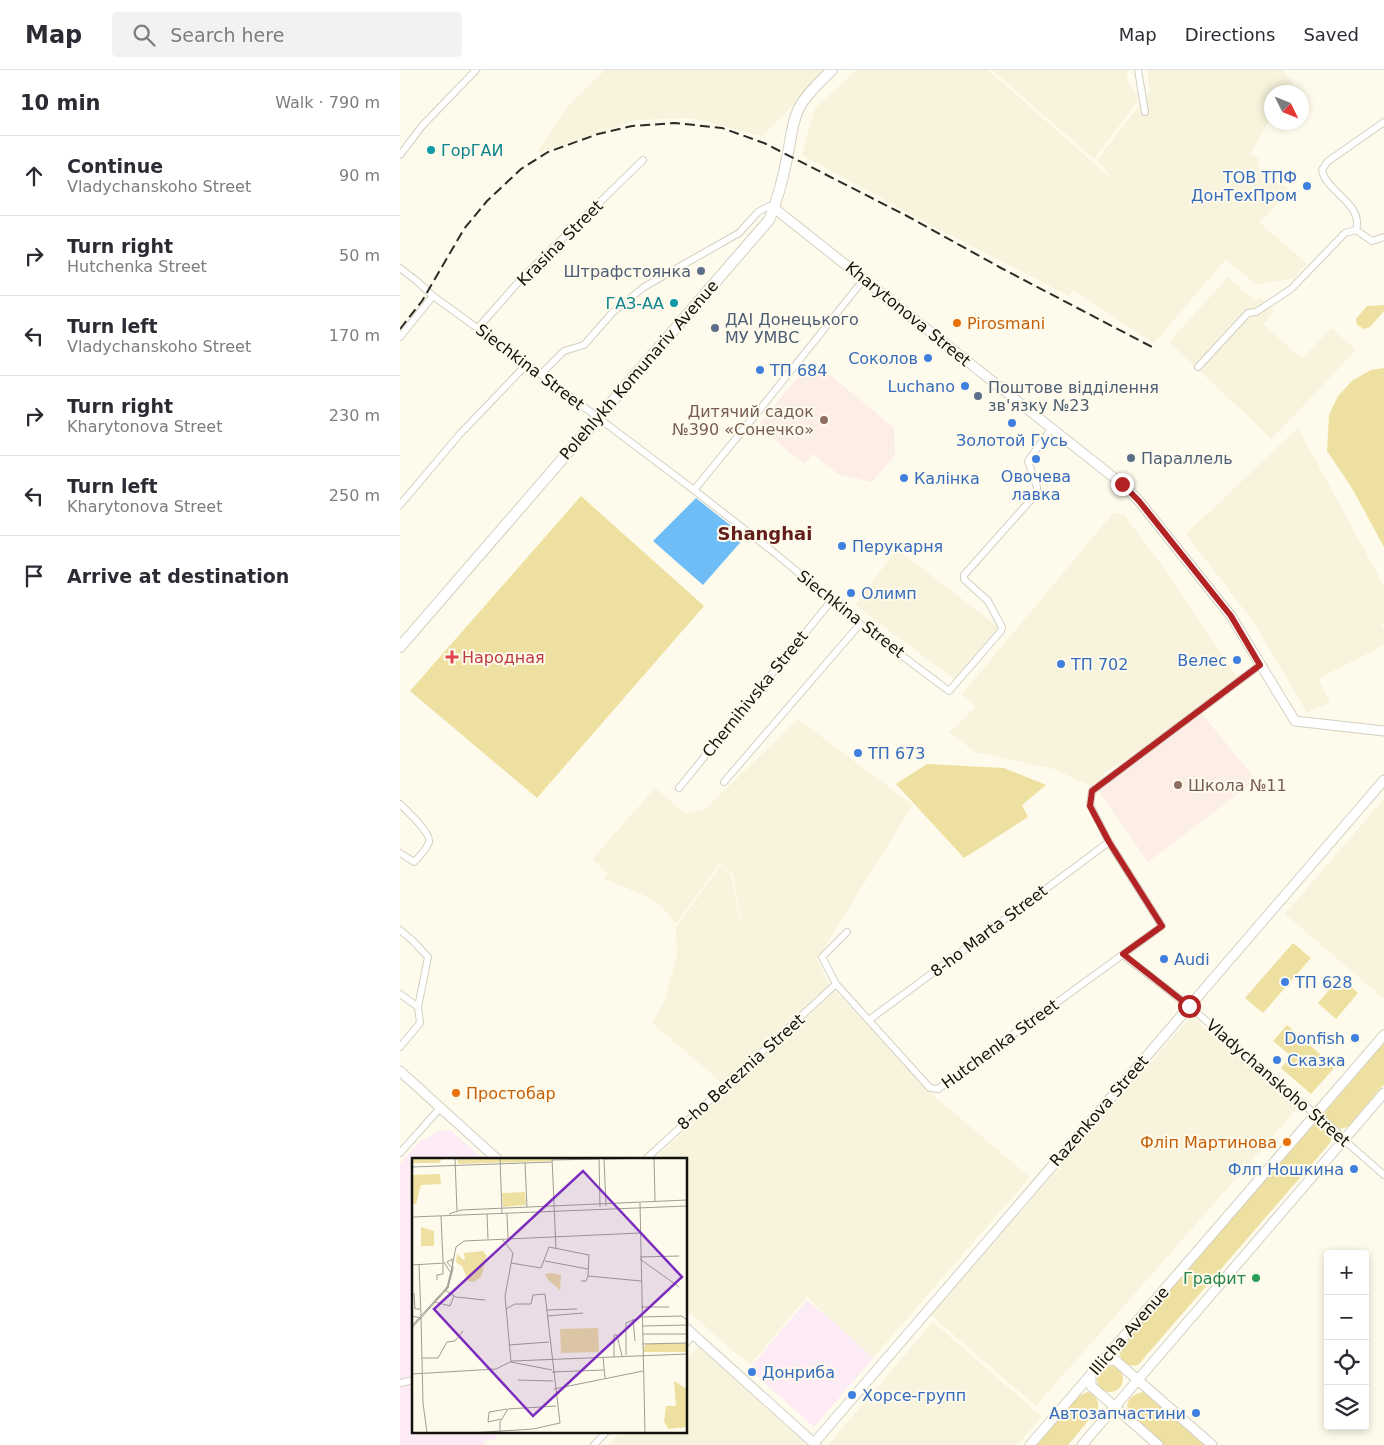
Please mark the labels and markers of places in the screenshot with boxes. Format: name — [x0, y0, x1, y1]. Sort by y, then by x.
place label: ГорГАИ — [441, 141, 503, 160]
marker: ГорГАИ — [425, 144, 437, 156]
place label: ТОВ ТПФ ДонТехПром — [1191, 168, 1297, 205]
marker: ТОВ ТПФ ДонТехПром — [1301, 180, 1313, 192]
place label: Штрафстоянка — [563, 262, 691, 281]
marker: Штрафстоянка — [695, 265, 707, 277]
place label: ГАЗ-АА — [605, 294, 664, 313]
marker: ГАЗ-АА — [668, 297, 680, 309]
place label: ДАІ Донецького МУ УМВС — [725, 310, 859, 347]
place label: Pirosmani — [967, 314, 1045, 333]
marker: Pirosmani — [951, 317, 963, 329]
marker: ДАІ Донецького МУ УМВС — [709, 322, 721, 334]
place label: Соколов — [848, 349, 918, 368]
marker: Соколов — [922, 352, 934, 364]
place label: ТП 684 — [769, 361, 827, 380]
marker: ТП 684 — [754, 364, 766, 376]
place label: Luchano — [888, 377, 955, 396]
place label: Поштове відділення зв'язку №23 — [988, 378, 1159, 415]
marker: Luchano — [959, 380, 971, 392]
marker: Поштове відділення зв'язку №23 — [972, 390, 984, 402]
place label: Дитячий садок №390 «Сонечко» — [672, 402, 814, 439]
marker: Дитячий садок №390 «Сонечко» — [818, 414, 830, 426]
marker: Золотой Гусь — [1006, 417, 1018, 429]
place label: Золотой Гусь — [956, 431, 1068, 450]
place label: Параллель — [1141, 449, 1233, 468]
marker: Параллель — [1125, 452, 1137, 464]
marker: Овочева лавка — [1030, 453, 1042, 465]
place label: Овочева лавка — [1001, 467, 1071, 504]
place label: Калінка — [914, 469, 980, 488]
marker: Калінка — [898, 472, 910, 484]
place label: Перукарня — [852, 537, 943, 556]
marker: Перукарня — [836, 540, 848, 552]
place label: Олимп — [861, 584, 917, 603]
marker: Олимп — [845, 587, 857, 599]
place label: Народная — [462, 648, 545, 667]
marker: Народная — [446, 651, 458, 663]
place label: Велес — [1177, 651, 1227, 670]
marker: Велес — [1231, 654, 1243, 666]
place label: ТП 702 — [1070, 655, 1128, 674]
marker: ТП 702 — [1055, 658, 1067, 670]
place label: ТП 673 — [867, 744, 925, 763]
marker: ТП 673 — [852, 747, 864, 759]
place label: Школа №11 — [1188, 776, 1287, 795]
marker: Школа №11 — [1172, 779, 1184, 791]
place label: Audi — [1174, 950, 1210, 969]
marker: Audi — [1158, 953, 1170, 965]
place label: ТП 628 — [1294, 973, 1352, 992]
marker: ТП 628 — [1279, 976, 1291, 988]
place label: Donfish — [1284, 1029, 1345, 1048]
marker: Donfish — [1349, 1032, 1361, 1044]
place label: Сказка — [1287, 1051, 1346, 1070]
marker: Сказка — [1271, 1054, 1283, 1066]
place label: Простобар — [466, 1084, 556, 1103]
marker: Простобар — [450, 1087, 462, 1099]
place label: Фліп Мартинова — [1140, 1133, 1277, 1152]
marker: Фліп Мартинова — [1281, 1136, 1293, 1148]
place label: Флп Ношкина — [1228, 1160, 1344, 1179]
marker: Флп Ношкина — [1348, 1163, 1360, 1175]
place label: Графит — [1183, 1269, 1246, 1288]
marker: Графит — [1250, 1272, 1262, 1284]
place label: Донриба — [762, 1363, 835, 1382]
marker: Донриба — [746, 1366, 758, 1378]
place label: Хорсе-групп — [862, 1386, 966, 1405]
marker: Хорсе-групп — [846, 1389, 858, 1401]
place label: Автозапчастини — [1049, 1404, 1186, 1423]
marker: Автозапчастини — [1190, 1407, 1202, 1419]

